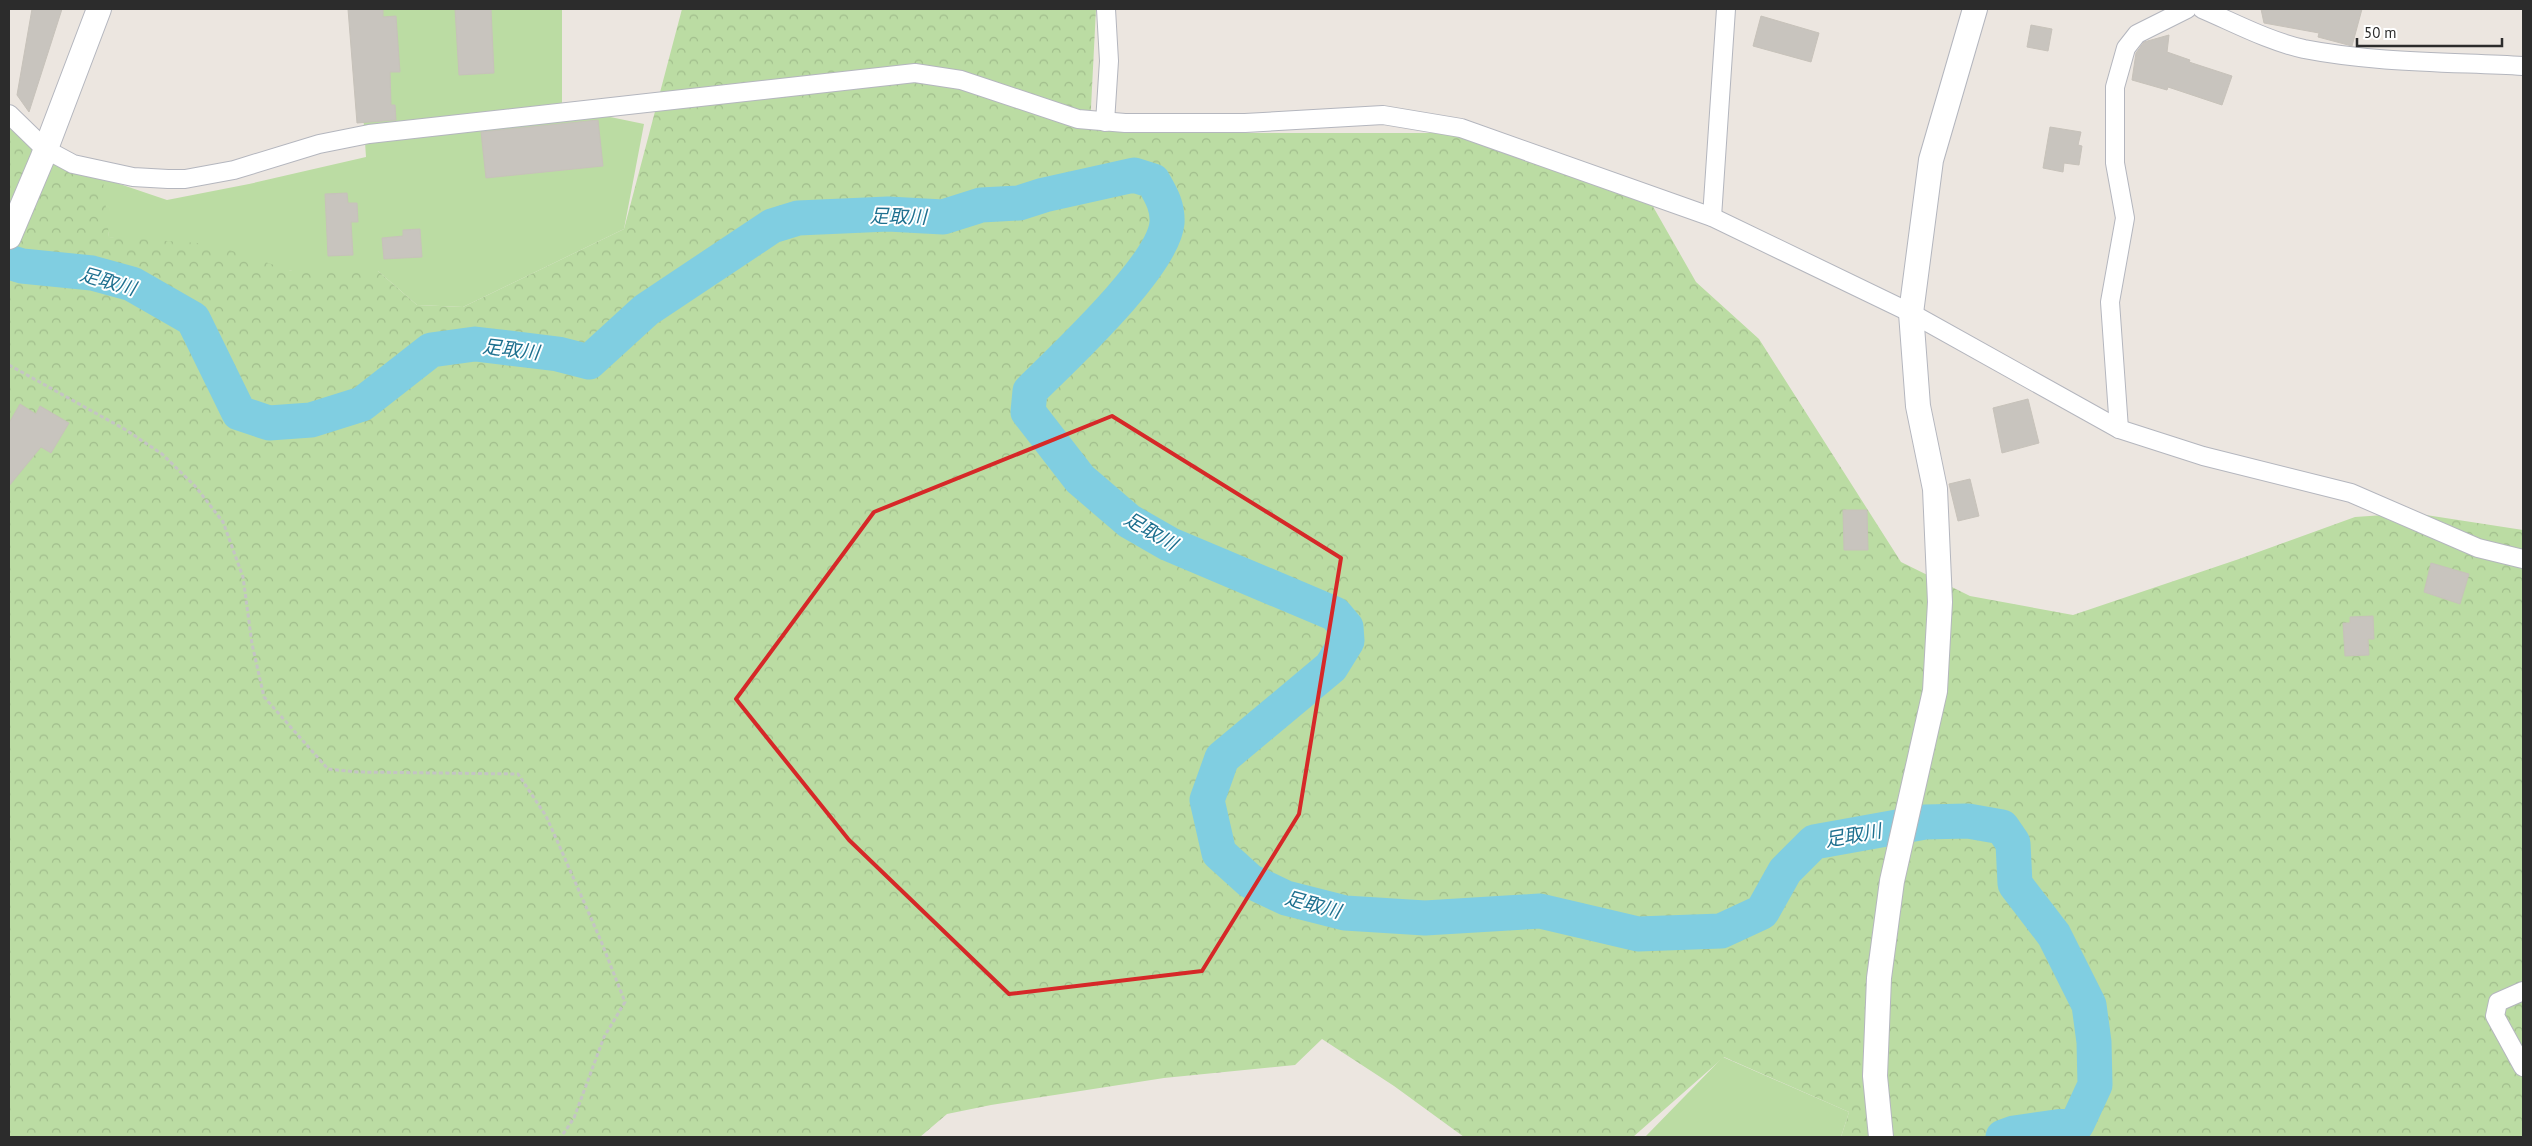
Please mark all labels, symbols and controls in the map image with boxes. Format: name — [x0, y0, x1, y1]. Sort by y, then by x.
scale bar — [2357, 15, 2502, 47]
text: 50 m — [2364, 23, 2397, 42]
water label: 足取川 — [869, 204, 929, 229]
water label: 足取川 — [77, 262, 141, 301]
water label: 足取川 — [481, 334, 543, 365]
water label: 足取川 — [1120, 506, 1183, 557]
water label: 足取川 — [1823, 818, 1885, 852]
water label: 足取川 — [1282, 885, 1346, 923]

